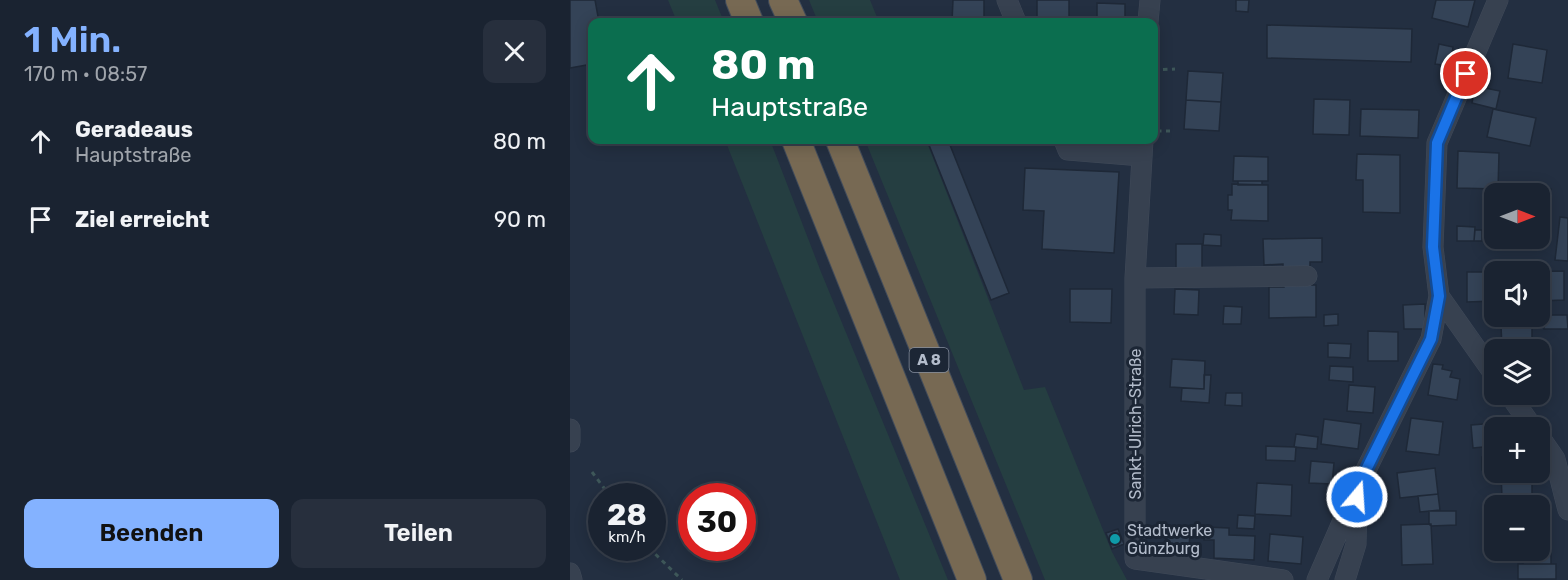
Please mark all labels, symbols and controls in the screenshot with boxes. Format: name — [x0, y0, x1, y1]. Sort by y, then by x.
text: 1 Min. — [24, 18, 121, 61]
button: close — [483, 20, 546, 83]
text: 80 m — [711, 40, 815, 90]
icon: ahead — [612, 42, 690, 120]
pin — [1440, 48, 1491, 99]
icon: arrive — [1449, 57, 1482, 90]
text: 170 m · 08:57 — [24, 62, 147, 86]
text: Hauptstraße — [711, 91, 868, 123]
text: Geradeaus — [75, 116, 193, 143]
icon: ahead — [24, 125, 57, 158]
text: 80 m — [493, 128, 546, 155]
text: Hauptstraße — [75, 143, 191, 167]
north arrow — [1484, 183, 1550, 249]
map controls — [1484, 183, 1550, 561]
icon: arrive — [24, 203, 57, 236]
text: Ziel erreicht — [75, 206, 209, 233]
text: 90 m — [494, 206, 546, 233]
button: sound — [1484, 261, 1550, 327]
button: layers — [1484, 339, 1550, 405]
road number: A 8 — [910, 348, 948, 372]
street label: Sankt-Ulrich-Straße — [1126, 348, 1145, 499]
button: + — [1484, 417, 1550, 483]
position arrow — [1325, 465, 1389, 529]
speed limit sign: 30 — [678, 483, 756, 561]
button: − — [1484, 495, 1550, 561]
text: 28 — [607, 497, 647, 533]
button: Beenden — [24, 499, 279, 568]
button: Teilen — [291, 499, 546, 568]
place label: Stadtwerke Günzburg — [1127, 521, 1212, 558]
text: km/h — [608, 528, 646, 546]
marker: Stadtwerke Günzburg — [1108, 532, 1122, 546]

